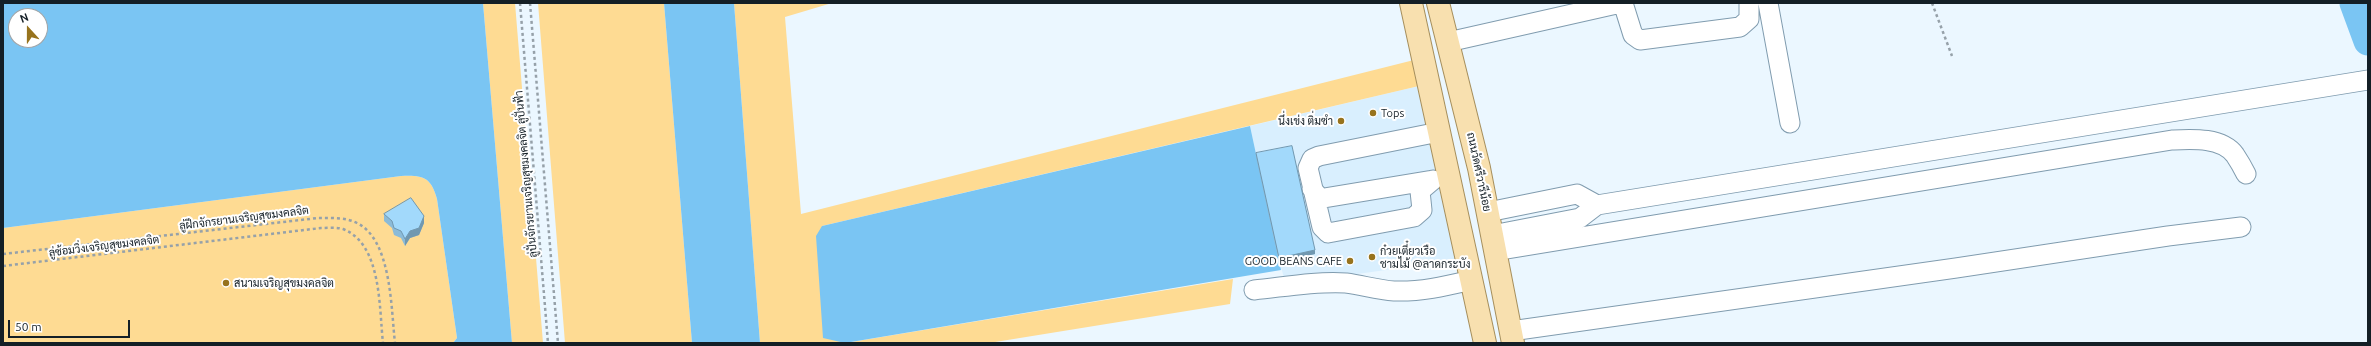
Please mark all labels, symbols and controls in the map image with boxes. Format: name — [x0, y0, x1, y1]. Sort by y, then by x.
north arrow — [8, 8, 48, 48]
text: N — [18, 11, 30, 25]
street label: ลู่ปั่นจักรยานเจริญสุขมงคลจิต ลู่ปั่นฟ้า — [512, 90, 540, 258]
place label: Tops — [1381, 106, 1404, 120]
marker: Tops — [1368, 108, 1378, 118]
place label: นึ่งเข่ง ติ่มซำ — [1278, 114, 1333, 128]
marker: นึ่งเข่ง ติ่มซำ — [1336, 116, 1346, 126]
street label: ถนนวัดศรีวารีน้อย — [1464, 131, 1494, 213]
street label: ลู่ฝึกจักรยานเจริญสุขมงคลจิต — [178, 204, 310, 232]
street label: ลู่ซ้อมวิ่งเจริญสุขมงคลจิต — [48, 233, 160, 259]
place label: ก๋วยเตี๋ยวเรือ ชามไม้ @ลาดกระบัง — [1380, 244, 1471, 270]
marker: ก๋วยเตี๋ยวเรือ ชามไม้ @ลาดกระบัง — [1367, 252, 1377, 262]
place label: GOOD BEANS CAFE — [1245, 254, 1342, 268]
marker: GOOD BEANS CAFE — [1345, 256, 1355, 266]
place label: สนามเจริญสุขมงคลจิต — [234, 276, 334, 290]
marker: สนามเจริญสุขมงคลจิต — [221, 278, 231, 288]
scale bar — [10, 312, 132, 338]
text: 50 m — [15, 320, 42, 333]

